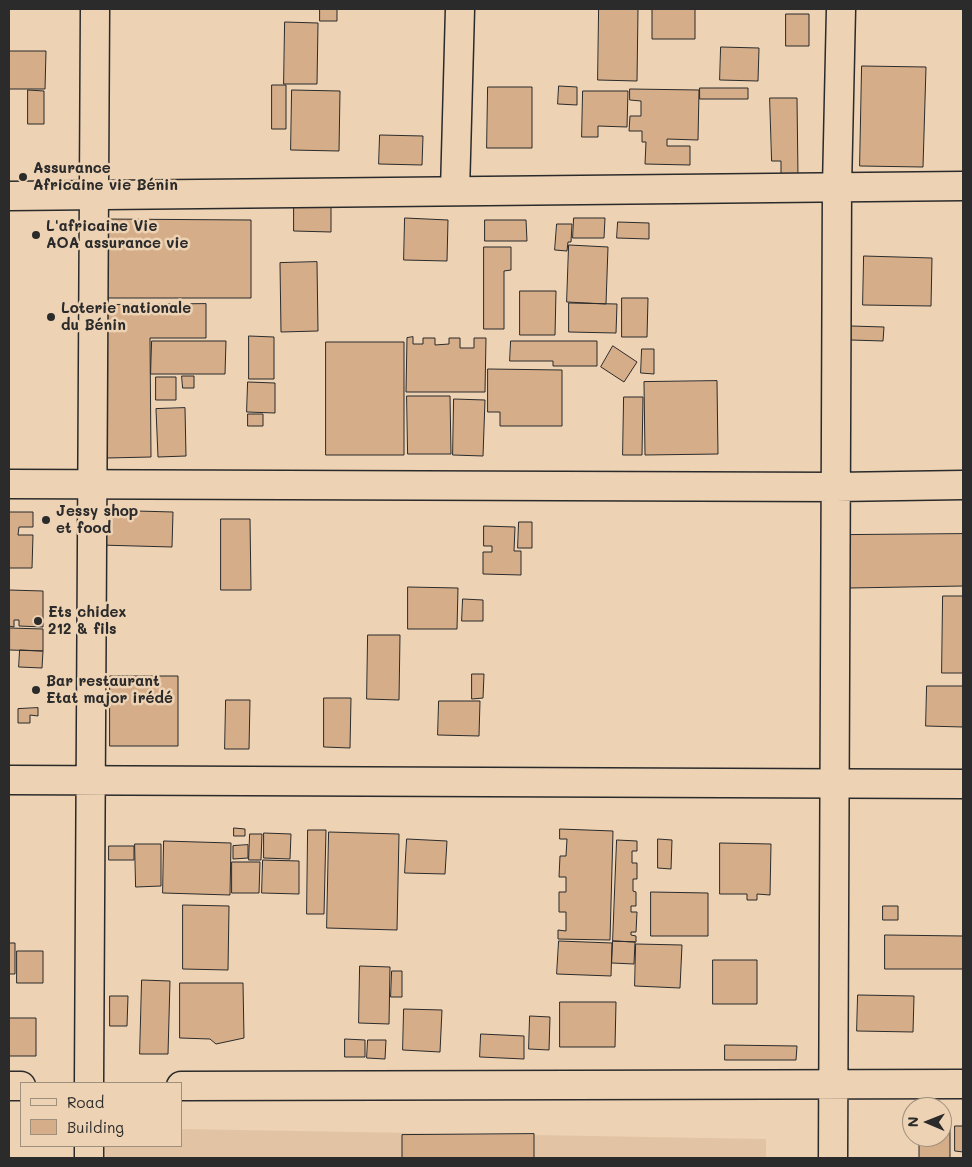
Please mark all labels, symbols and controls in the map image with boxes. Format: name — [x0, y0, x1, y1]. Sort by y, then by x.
place label: Assurance Africaine vie Bénin — [33, 159, 178, 194]
marker: Assurance Africaine vie Bénin — [17, 171, 29, 183]
place label: L'africaine Vie AOA assurance vie — [46, 217, 188, 252]
marker: L'africaine Vie AOA assurance vie — [30, 229, 42, 241]
place label: Loterie nationale du Bénin — [61, 299, 191, 334]
marker: Loterie nationale du Bénin — [45, 311, 57, 323]
place label: Jessy shop et food — [56, 502, 138, 537]
marker: Jessy shop et food — [40, 514, 52, 526]
place label: Ets chidex 212 & fils — [48, 603, 126, 638]
marker: Ets chidex 212 & fils — [32, 615, 44, 627]
place label: Bar restaurant Etat major irédé — [46, 672, 173, 707]
marker: Bar restaurant Etat major irédé — [30, 684, 42, 696]
legend — [20, 1082, 182, 1147]
text: Road — [67, 1092, 104, 1112]
north arrow — [902, 1097, 952, 1147]
text: N — [903, 1116, 922, 1127]
text: Building — [67, 1117, 124, 1137]

